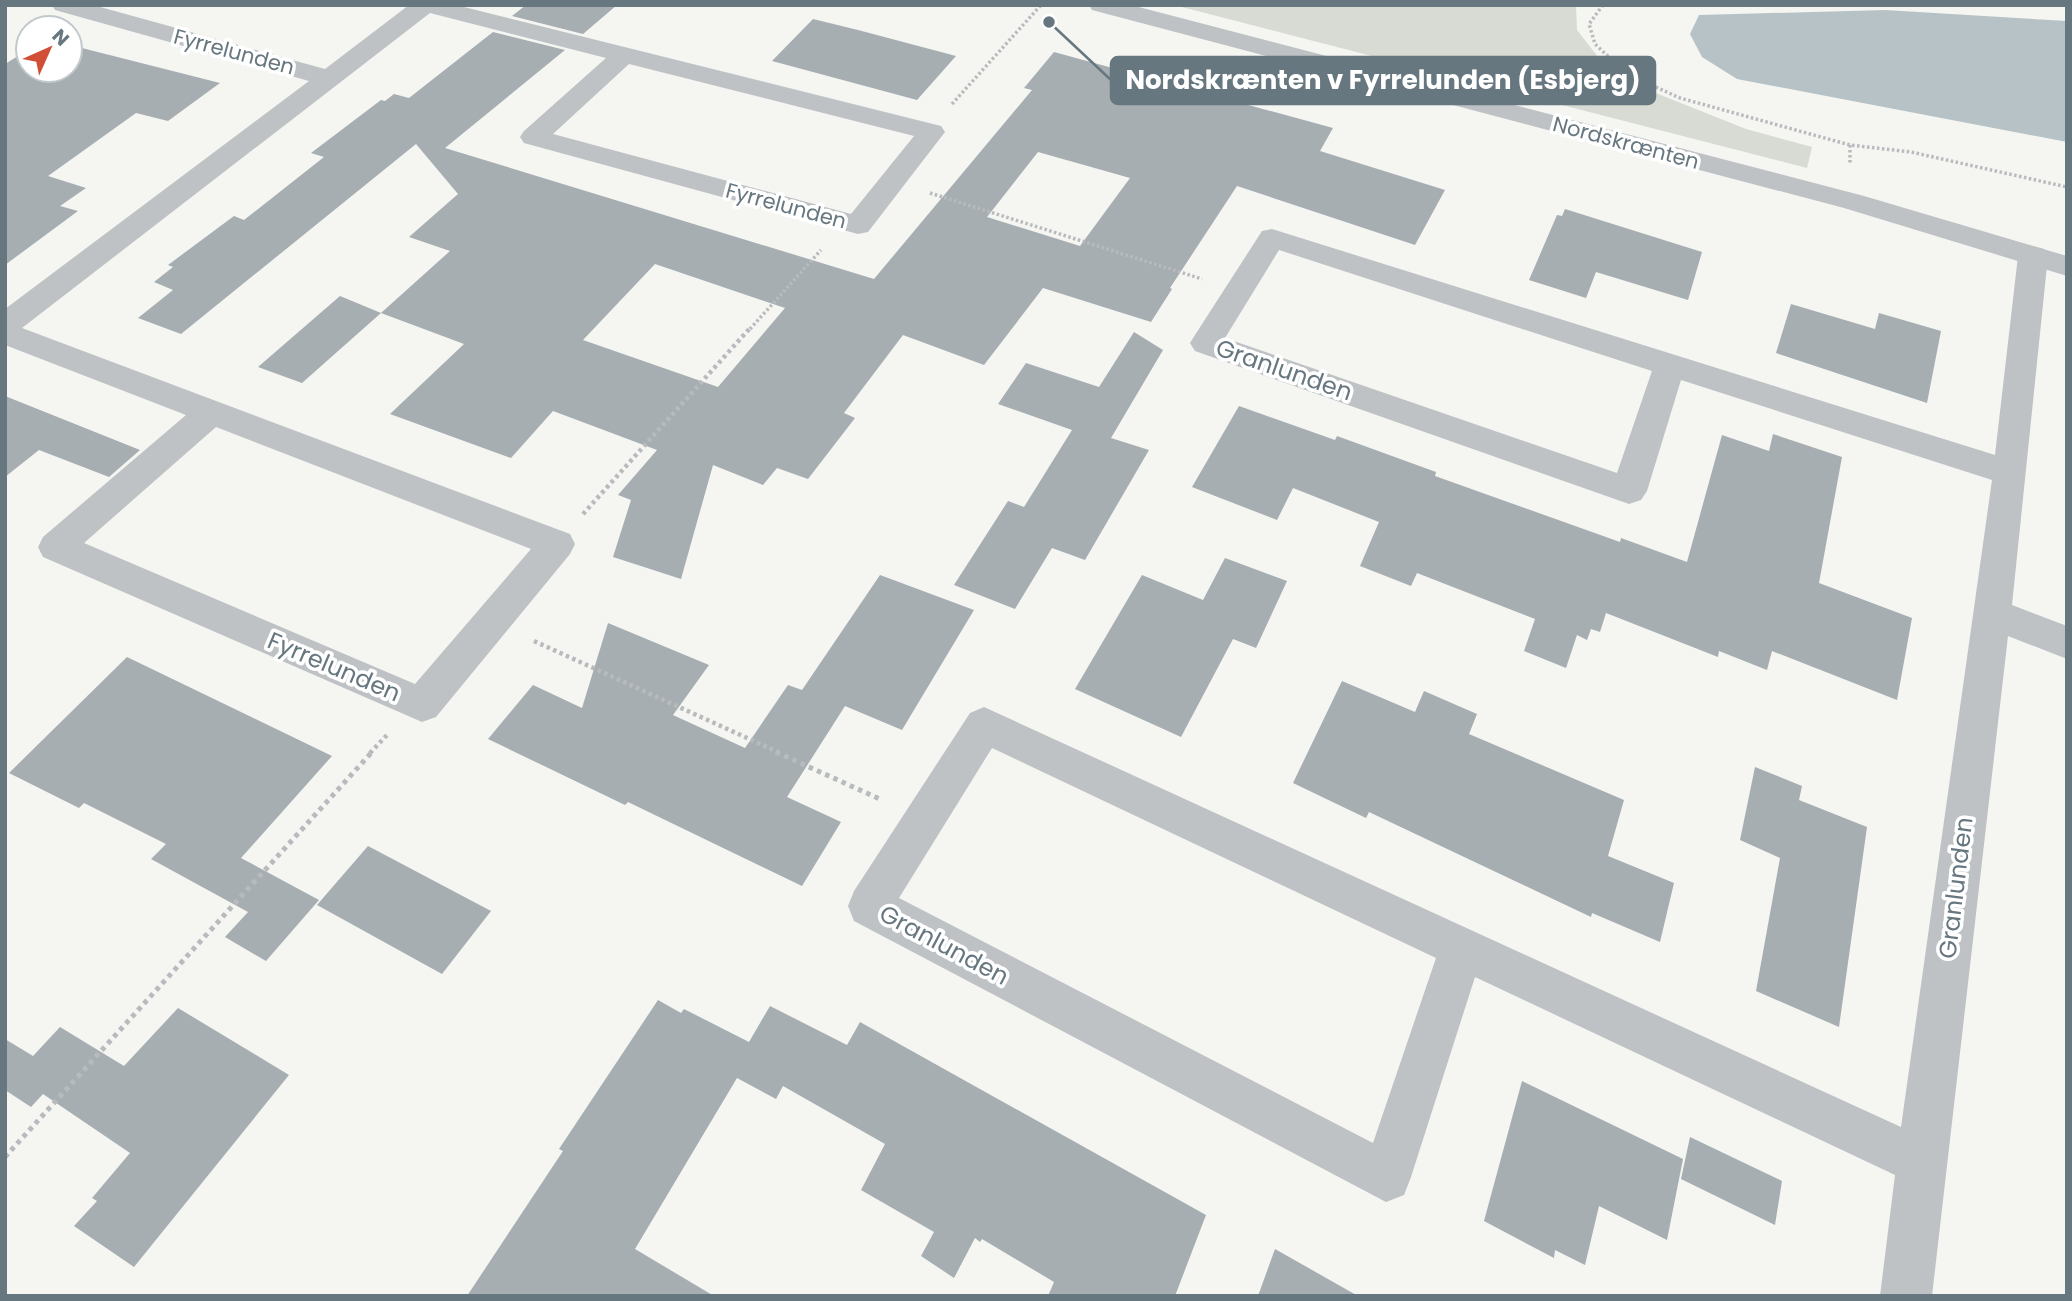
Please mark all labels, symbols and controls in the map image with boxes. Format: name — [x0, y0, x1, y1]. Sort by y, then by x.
north arrow — [14, 14, 84, 84]
street label: Fyrrelunden — [171, 21, 298, 82]
text: N — [46, 23, 75, 52]
callout: Nordskrænten v Fyrrelunden (Esbjerg) — [1111, 57, 1655, 104]
text: Nordskrænten v Fyrrelunden (Esbjerg) — [1125, 62, 1641, 98]
street label: Nordskrænten — [1550, 109, 1703, 176]
street label: Fyrrelunden — [723, 175, 850, 236]
street label: Granlunden — [1212, 331, 1357, 408]
street label: Fyrrelunden — [263, 624, 406, 709]
street label: Granlunden — [1930, 815, 1981, 961]
street label: Granlunden — [874, 897, 1015, 993]

